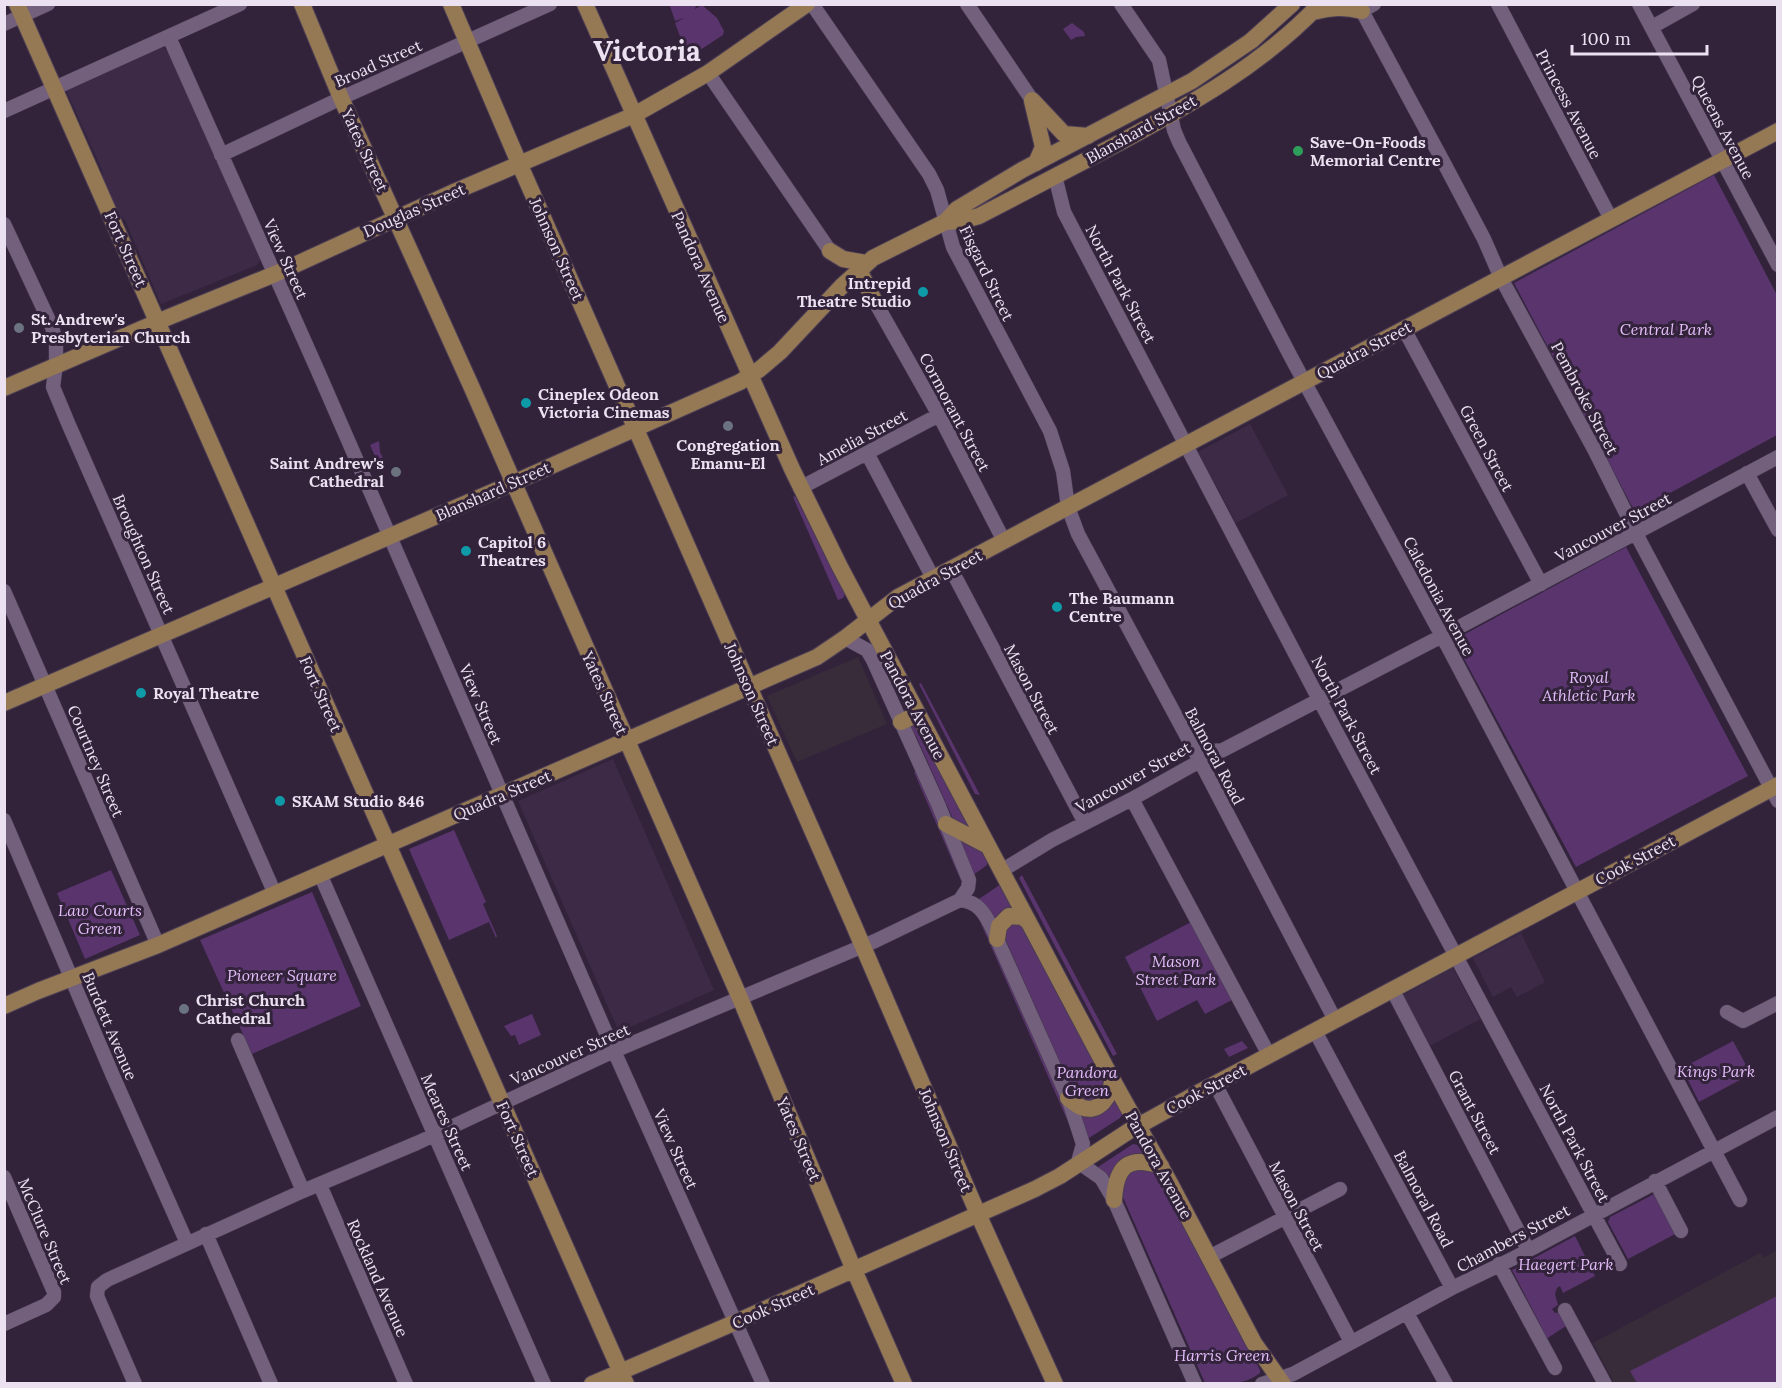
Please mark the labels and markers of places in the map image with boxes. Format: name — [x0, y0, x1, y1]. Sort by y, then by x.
place label: Save-On-Foods Memorial Centre — [1310, 132, 1441, 170]
marker: Save-On-Foods Memorial Centre — [1291, 144, 1305, 158]
place label: Intrepid Theatre Studio — [797, 273, 911, 311]
marker: Intrepid Theatre Studio — [916, 285, 930, 299]
place label: St. Andrew's Presbyterian Church — [31, 309, 191, 347]
marker: St. Andrew's Presbyterian Church — [12, 321, 26, 335]
place label: Cineplex Odeon Victoria Cinemas — [538, 384, 670, 422]
marker: Cineplex Odeon Victoria Cinemas — [519, 396, 533, 410]
marker: Congregation Emanu-El — [721, 419, 735, 433]
place label: Congregation Emanu-El — [676, 435, 780, 473]
place label: Saint Andrew's Cathedral — [270, 453, 384, 491]
marker: Saint Andrew's Cathedral — [389, 465, 403, 479]
place label: Capitol 6 Theatres — [478, 532, 546, 570]
marker: Capitol 6 Theatres — [459, 544, 473, 558]
place label: The Baumann Centre — [1069, 588, 1175, 626]
marker: The Baumann Centre — [1050, 600, 1064, 614]
place label: Royal Theatre — [153, 683, 259, 703]
marker: Royal Theatre — [134, 686, 148, 700]
place label: SKAM Studio 846 — [292, 791, 425, 811]
marker: SKAM Studio 846 — [273, 794, 287, 808]
place label: Christ Church Cathedral — [196, 990, 305, 1028]
marker: Christ Church Cathedral — [177, 1002, 191, 1016]

